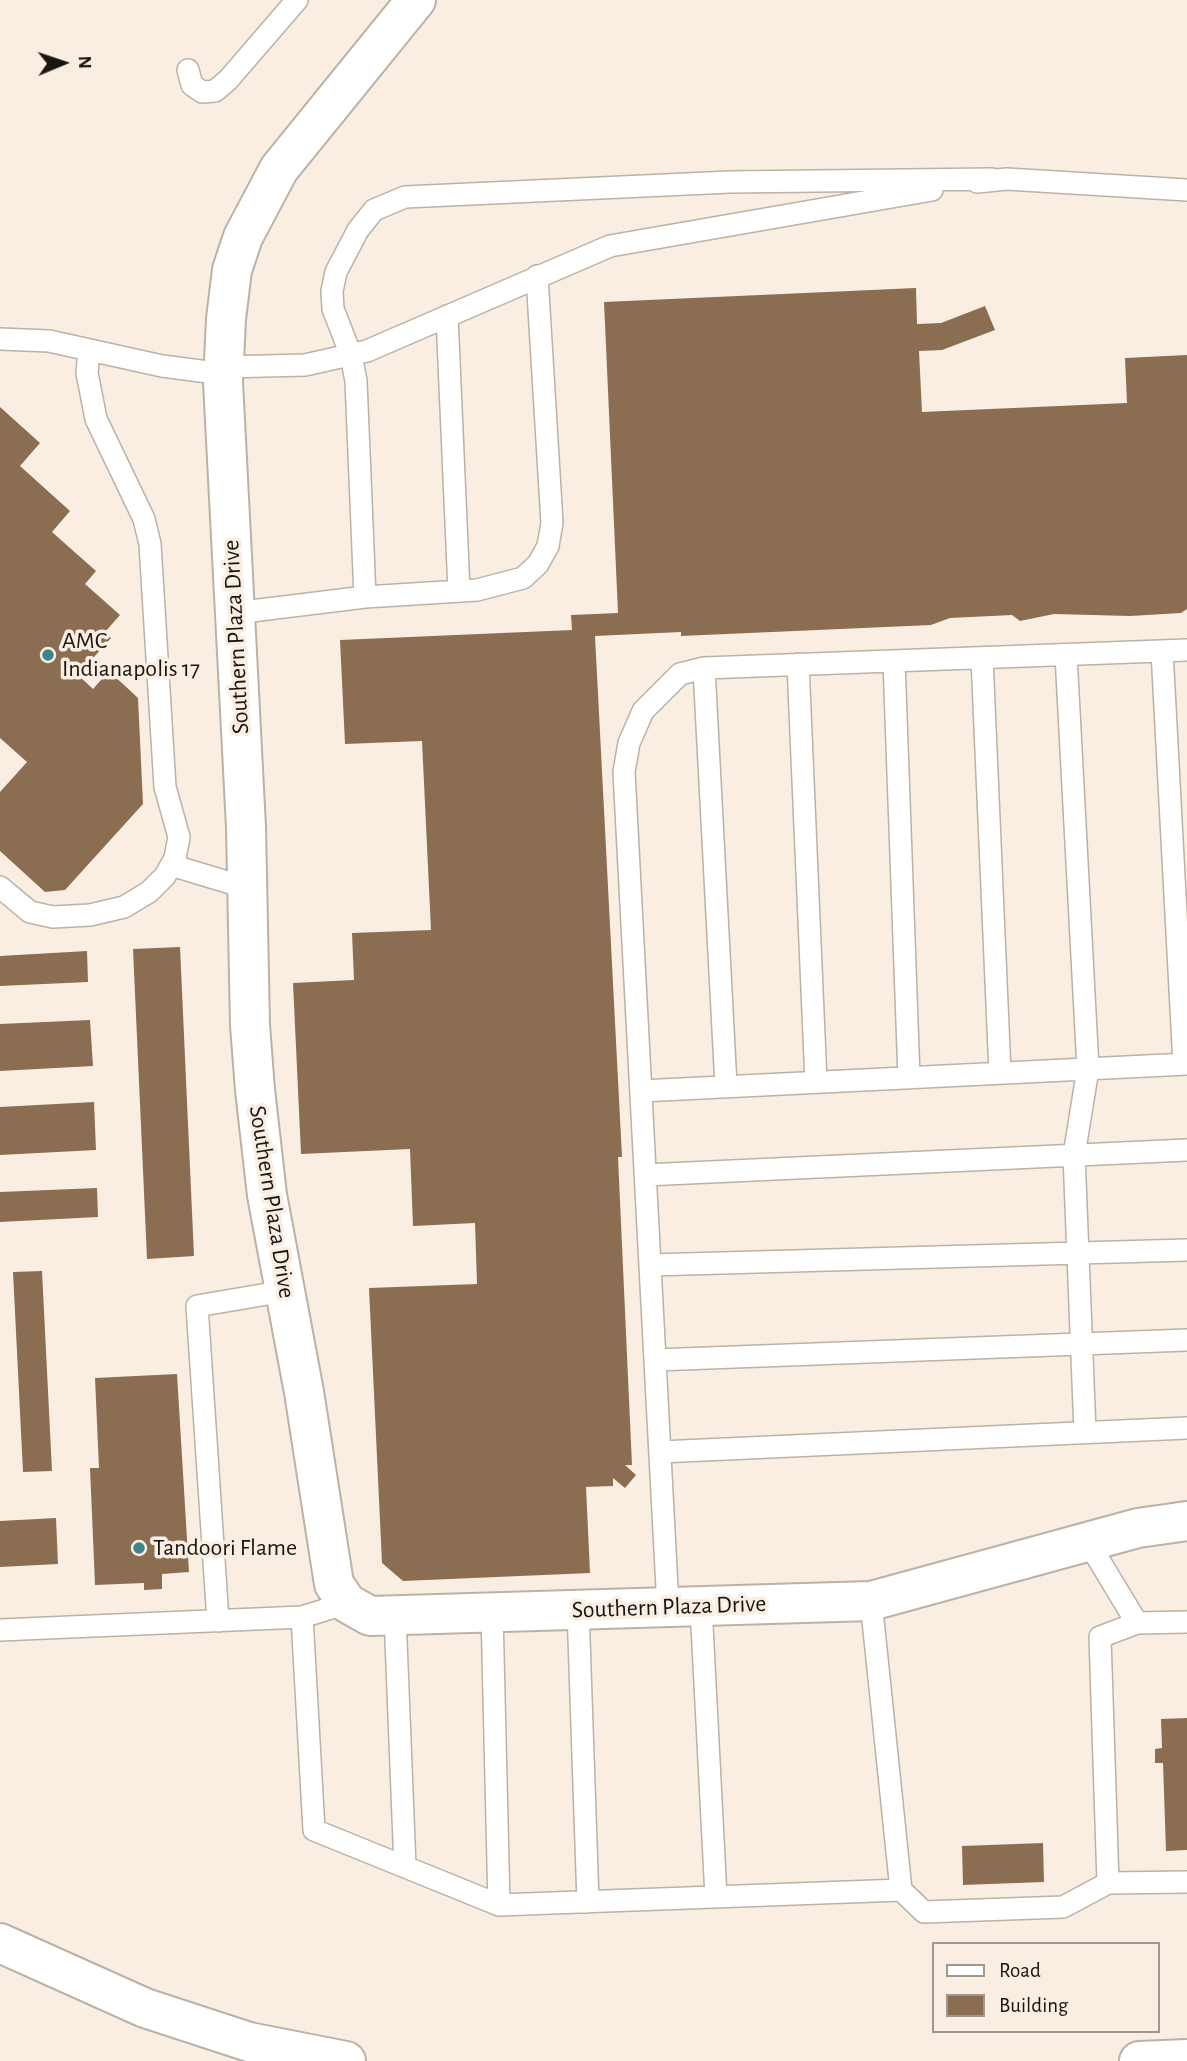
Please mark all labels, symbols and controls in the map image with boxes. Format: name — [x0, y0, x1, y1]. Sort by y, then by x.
north arrow — [28, 28, 98, 98]
text: N — [75, 55, 94, 69]
street label: Southern Plaza Drive — [217, 539, 255, 735]
place label: AMC Indianapolis 17 — [62, 627, 200, 683]
marker: AMC Indianapolis 17 — [40, 647, 56, 663]
street label: Southern Plaza Drive — [243, 1104, 301, 1300]
place label: Tandoori Flame — [153, 1534, 297, 1562]
marker: Tandoori Flame — [131, 1540, 147, 1556]
street label: Southern Plaza Drive — [571, 1589, 767, 1625]
legend — [932, 1942, 1159, 2033]
text: Road — [999, 1960, 1041, 1981]
text: Building — [999, 1995, 1068, 2016]

